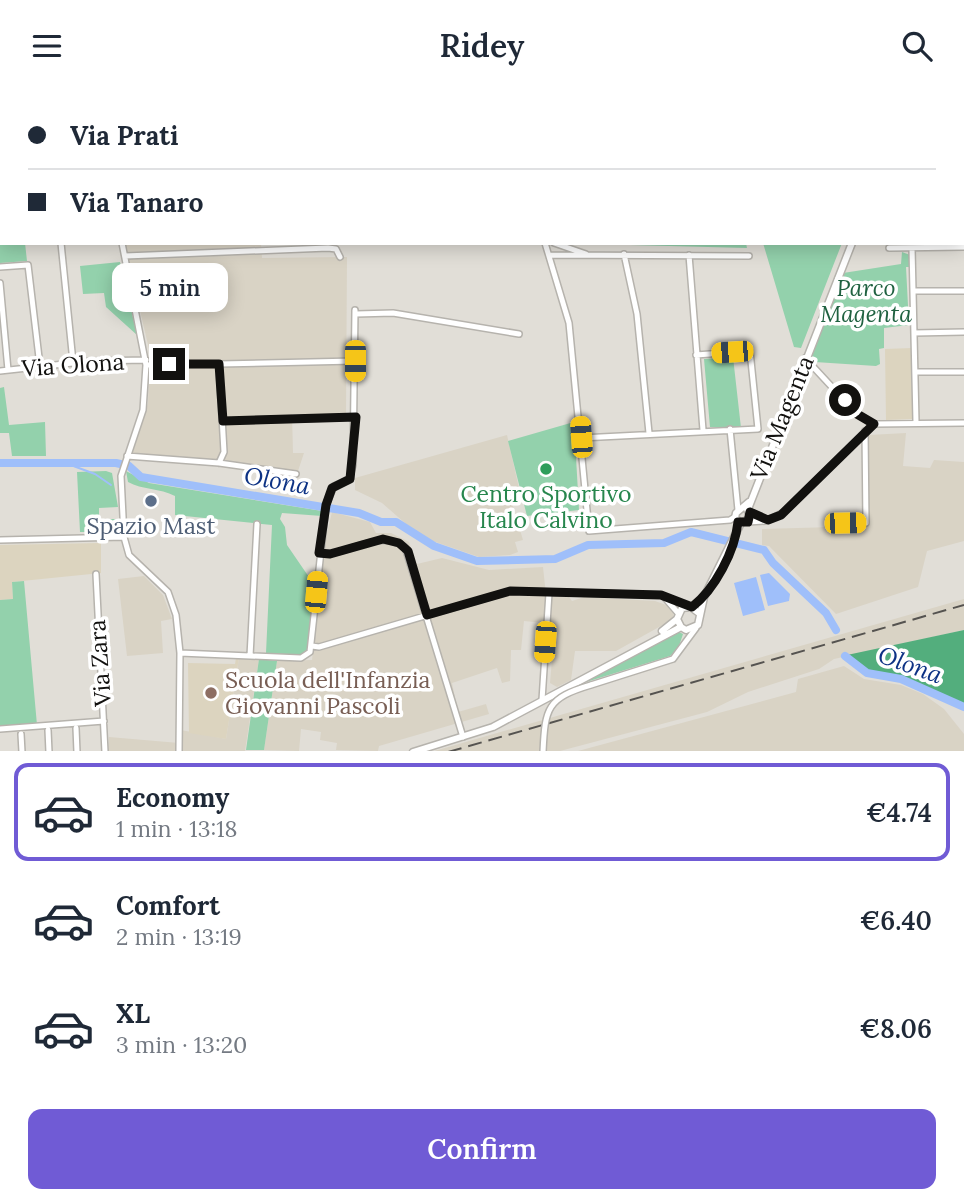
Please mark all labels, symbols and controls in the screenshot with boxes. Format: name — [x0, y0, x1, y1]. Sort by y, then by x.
text: Ridey — [440, 25, 524, 66]
icon: menu — [28, 27, 66, 65]
icon: search — [898, 27, 936, 65]
text: Via Prati — [70, 119, 178, 152]
text: Via Tanaro — [70, 186, 204, 219]
callout: 5 min — [111, 263, 227, 311]
text: 5 min — [139, 273, 201, 302]
park label: Parco Magenta — [820, 273, 912, 328]
car — [345, 340, 366, 382]
car — [711, 340, 754, 364]
street label: Via Olona — [20, 346, 125, 383]
route end — [153, 348, 185, 380]
street label: Via Magenta — [743, 351, 820, 485]
route start — [829, 384, 861, 416]
car — [570, 415, 593, 459]
water label: Olona — [242, 460, 313, 502]
marker: Centro Sportivo Italo Calvino — [538, 461, 554, 477]
place label: Centro Sportivo Italo Calvino — [460, 479, 632, 534]
marker: Spazio Mast — [143, 493, 159, 509]
place label: Spazio Mast — [87, 511, 215, 540]
car — [824, 512, 867, 534]
car — [304, 570, 329, 614]
street label: Via Zara — [82, 619, 117, 708]
car — [534, 620, 557, 664]
water label: Olona — [874, 639, 947, 691]
place label: Scuola dell'Infanzia Giovanni Pascoli — [225, 665, 430, 720]
marker: Scuola dell'Infanzia Giovanni Pascoli — [203, 685, 219, 701]
icon: car — [32, 781, 95, 844]
text: Economy — [116, 781, 229, 814]
text: €4.74 — [866, 796, 932, 829]
text: 1 min · 13:18 — [116, 814, 238, 843]
icon: car — [32, 889, 95, 952]
text: Comfort — [116, 889, 220, 922]
text: €6.40 — [860, 904, 932, 937]
text: 2 min · 13:19 — [116, 922, 242, 951]
icon: car — [32, 997, 95, 1060]
text: XL — [116, 997, 150, 1030]
text: €8.06 — [859, 1012, 932, 1045]
text: 3 min · 13:20 — [116, 1030, 247, 1059]
button: Confirm — [28, 1109, 936, 1189]

